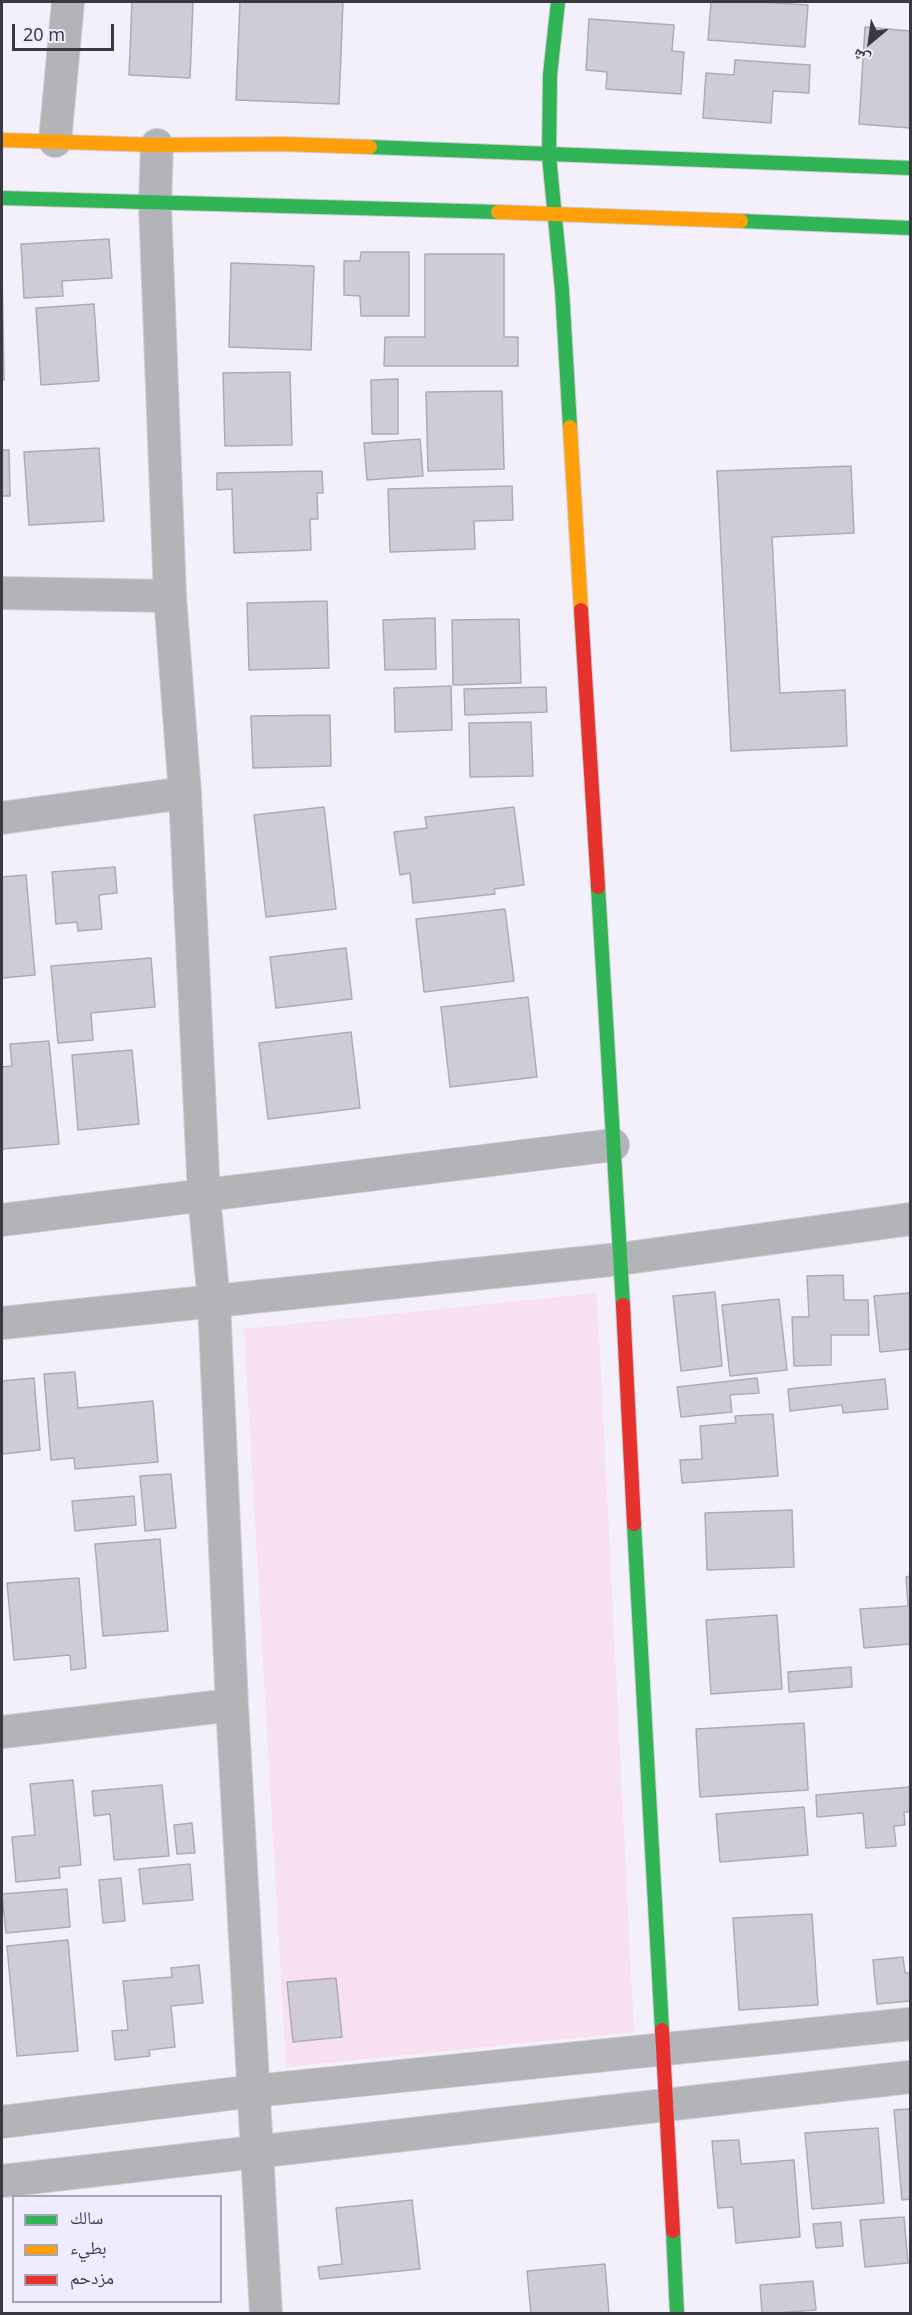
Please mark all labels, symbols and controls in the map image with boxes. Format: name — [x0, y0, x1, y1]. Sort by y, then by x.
scale bar — [15, 12, 117, 50]
north arrow — [840, 12, 900, 72]
text: 20 m — [23, 22, 65, 46]
text: ش — [849, 44, 874, 71]
legend — [12, 2195, 222, 2303]
text: سالك — [70, 2205, 103, 2229]
text: بطيء — [70, 2235, 107, 2259]
text: مزدحم — [70, 2265, 114, 2289]

